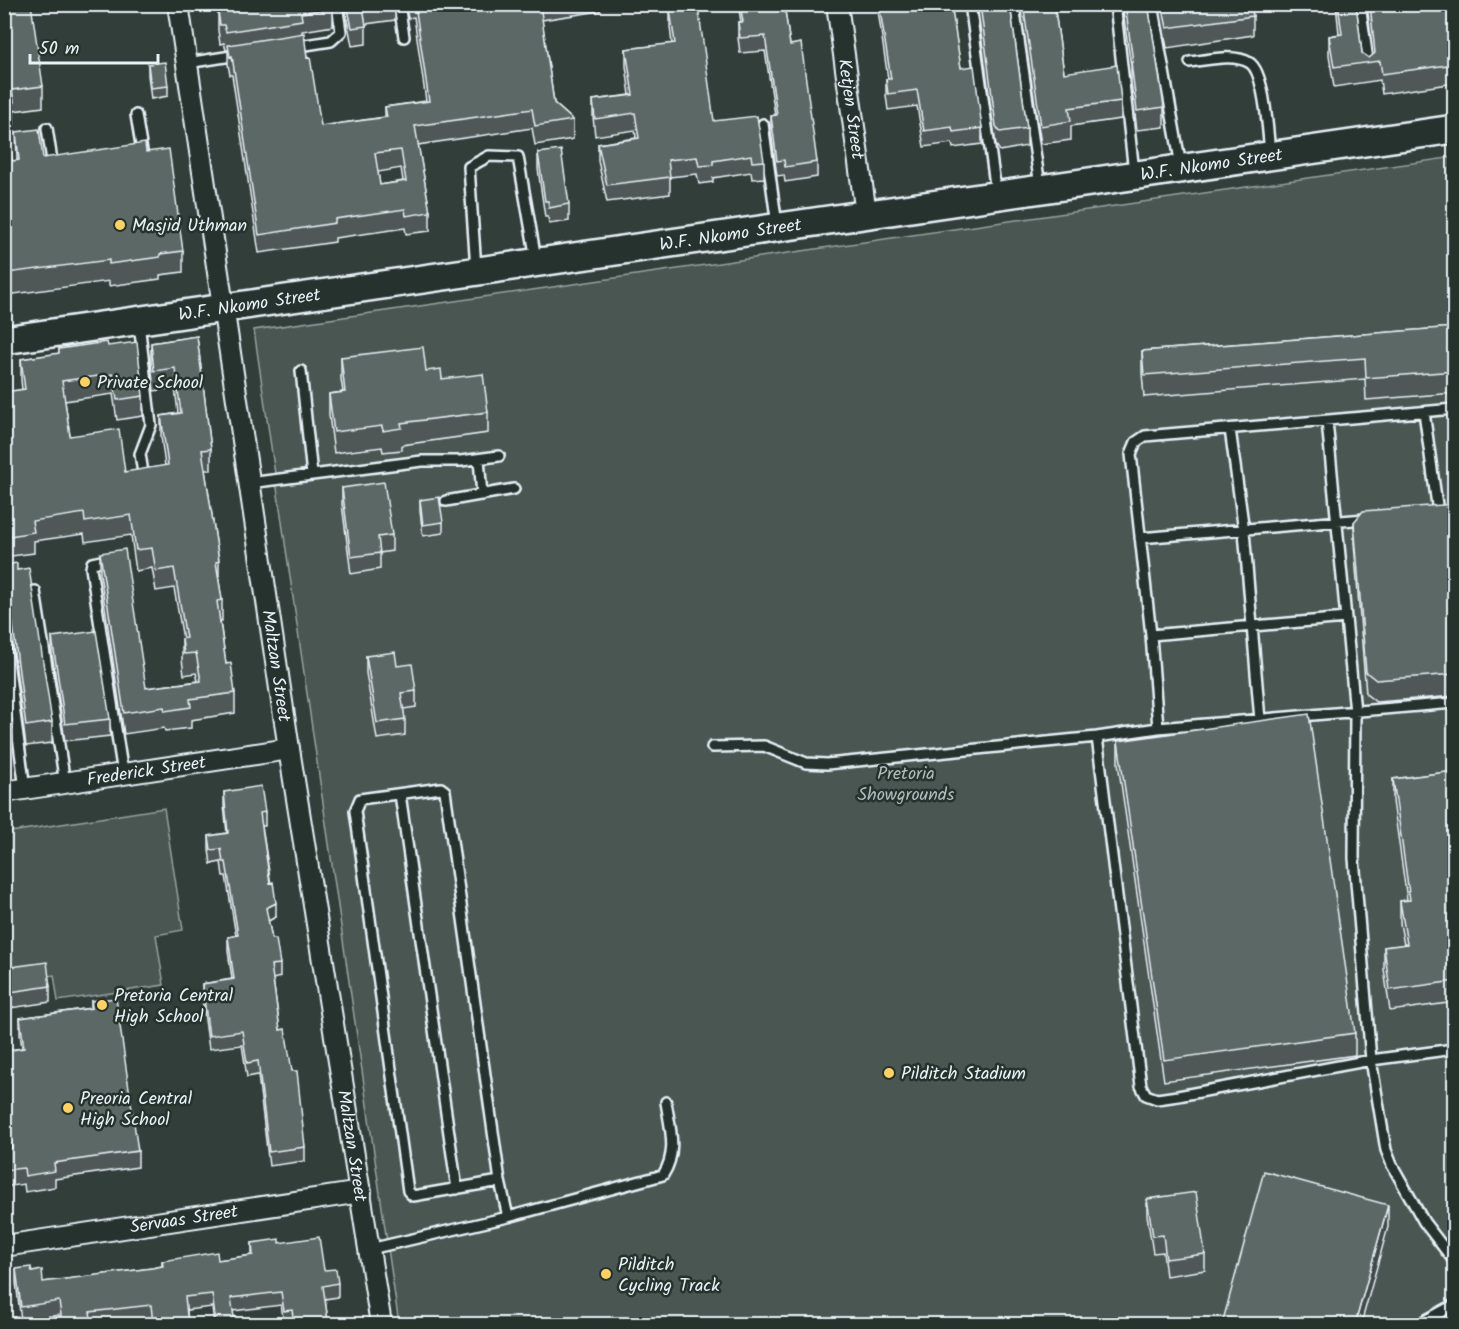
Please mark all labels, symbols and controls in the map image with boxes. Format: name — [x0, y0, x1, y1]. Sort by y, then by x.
scale bar — [30, 27, 158, 65]
text: 50 m — [39, 35, 79, 64]
street label: Ketjen Street — [829, 57, 871, 162]
street label: W.F. Nkomo Street — [1138, 141, 1286, 190]
street label: W.F. Nkomo Street — [657, 211, 805, 260]
place label: Masjid Uthman — [132, 212, 247, 241]
marker: Masjid Uthman — [113, 218, 127, 232]
street label: W.F. Nkomo Street — [177, 281, 324, 330]
place label: Private School — [97, 369, 204, 398]
marker: Private School — [78, 375, 92, 389]
street label: Maltzan Street — [252, 608, 298, 725]
street label: Frederick Street — [85, 749, 209, 795]
park label: Pretoria Showgrounds — [857, 760, 955, 810]
place label: Pretoria Central High School — [114, 982, 234, 1032]
marker: Pretoria Central High School — [95, 998, 109, 1012]
place label: Pilditch Stadium — [901, 1060, 1026, 1089]
marker: Pilditch Stadium — [882, 1066, 896, 1080]
place label: Preoria Central High School — [80, 1085, 193, 1135]
street label: Maltzan Street — [328, 1088, 374, 1205]
marker: Preoria Central High School — [61, 1101, 75, 1115]
street label: Servaas Street — [128, 1198, 241, 1243]
place label: Pilditch Cycling Track — [618, 1251, 720, 1301]
marker: Pilditch Cycling Track — [599, 1267, 613, 1281]

